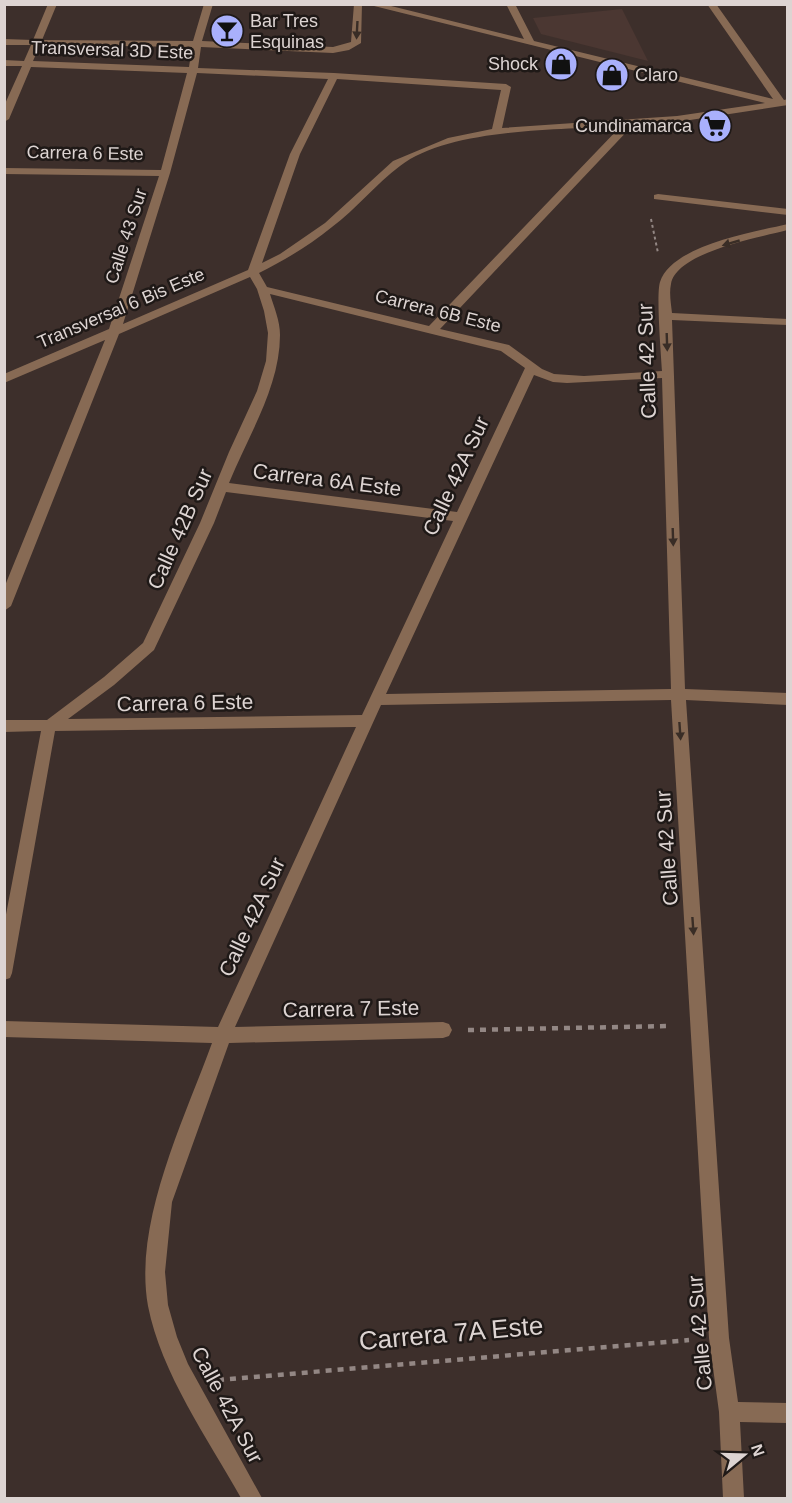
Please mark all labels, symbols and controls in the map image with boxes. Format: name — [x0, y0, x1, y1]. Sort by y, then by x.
place label: Bar Tres Esquinas — [250, 11, 324, 52]
bar icon: Bar Tres Esquinas — [209, 13, 245, 49]
one-way arrow — [352, 20, 361, 39]
street label: Transversal 3D Este — [31, 37, 193, 63]
shop icon: Shock — [543, 46, 579, 82]
place label: Shock — [488, 54, 539, 74]
shop icon: Claro — [594, 57, 630, 93]
place label: Claro — [635, 65, 678, 85]
supermarket icon: Cundinamarca — [697, 108, 733, 144]
place label: Cundinamarca — [575, 116, 693, 136]
street label: Carrera 6 Este — [26, 142, 144, 164]
street label: Calle 43 Sur — [101, 186, 151, 286]
one-way arrow — [722, 239, 740, 248]
street label: Transversal 6 Bis Este — [35, 264, 207, 352]
street label: Carrera 6B Este — [373, 286, 503, 336]
street label: Calle 42 Sur — [633, 303, 660, 419]
one-way arrow — [662, 332, 671, 351]
street label: Calle 42A Sur — [418, 413, 493, 539]
street label: Carrera 6A Este — [252, 459, 403, 500]
street label: Calle 42B Sur — [143, 465, 216, 593]
one-way arrow — [668, 527, 678, 546]
street label: Carrera 6 Este — [117, 690, 253, 715]
one-way arrow — [676, 722, 685, 741]
street label: Calle 42 Sur — [651, 790, 682, 906]
street label: Calle 42A Sur — [214, 854, 289, 980]
one-way arrow — [688, 917, 698, 936]
street label: Carrera 7 Este — [283, 996, 419, 1021]
street label: Calle 42 Sur — [683, 1274, 716, 1392]
street label: Carrera 7A Este — [358, 1310, 544, 1356]
street label: Calle 42A Sur — [187, 1343, 268, 1467]
north arrow — [714, 1425, 774, 1485]
text: N — [748, 1442, 768, 1459]

